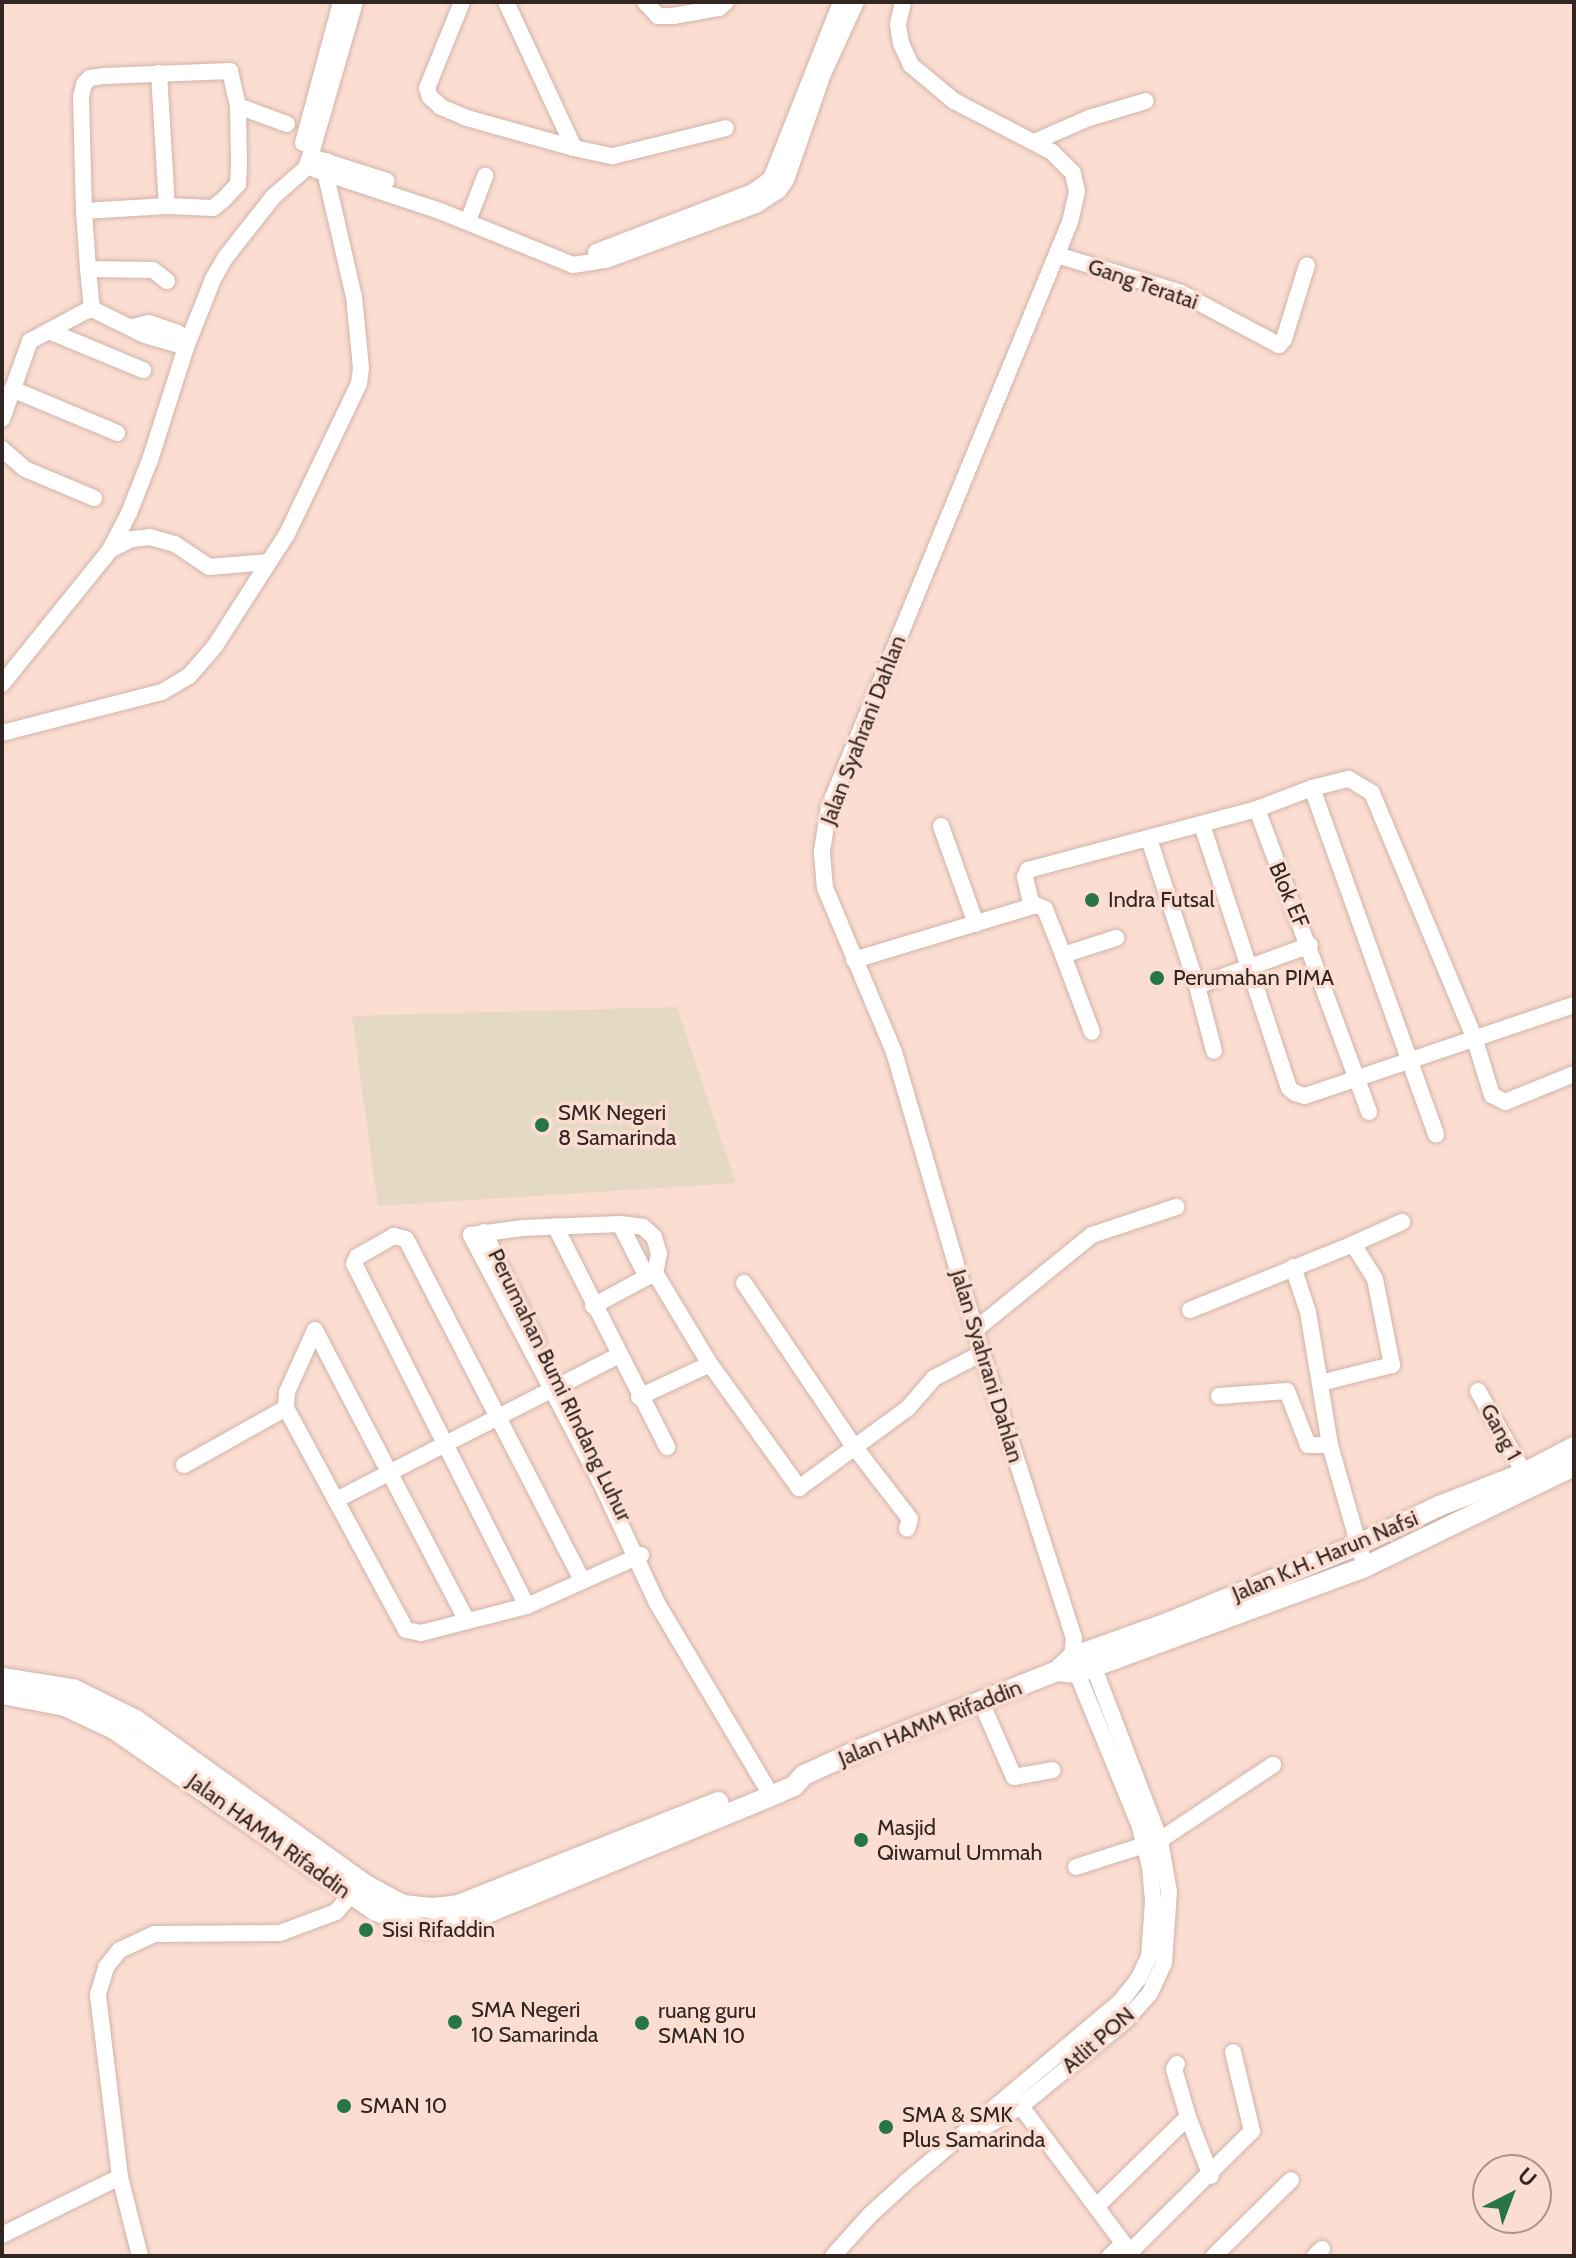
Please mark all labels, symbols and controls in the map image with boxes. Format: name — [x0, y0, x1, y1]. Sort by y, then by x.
street label: Gang Teratai — [1085, 253, 1201, 315]
street label: Jalan Syahrani Dahlan — [815, 632, 911, 828]
street label: Blok EF — [1263, 858, 1315, 932]
place label: Indra Futsal — [1108, 887, 1215, 913]
marker: Indra Futsal — [1083, 891, 1101, 909]
place label: Perumahan PIMA — [1173, 965, 1334, 991]
marker: Perumahan PIMA — [1148, 969, 1166, 987]
place label: SMK Negeri 8 Samarinda — [558, 1099, 676, 1150]
marker: SMK Negeri 8 Samarinda — [533, 1116, 551, 1134]
street label: Perumahan Bumi RIndang Luhur — [482, 1244, 638, 1526]
street label: Jalan Syahrani Dahlan — [945, 1266, 1029, 1466]
street label: Gang 1 — [1475, 1399, 1527, 1465]
street label: Jalan K.H. Harun Nafsi — [1228, 1505, 1422, 1607]
street label: Jalan HAMM Rifaddin — [834, 1674, 1026, 1772]
street label: Jalan HAMM Rifaddin — [182, 1768, 356, 1904]
place label: Masjid Qiwamul Ummah — [877, 1814, 1042, 1866]
marker: Masjid Qiwamul Ummah — [852, 1831, 870, 1849]
place label: Sisi Rifaddin — [382, 1917, 495, 1943]
marker: Sisi Rifaddin — [357, 1921, 375, 1939]
place label: SMA Negeri 10 Samarinda — [471, 1996, 598, 2048]
place label: ruang guru SMAN 10 — [658, 1997, 756, 2048]
street label: Atlit PON — [1056, 2001, 1140, 2079]
marker: SMA Negeri 10 Samarinda — [446, 2013, 464, 2031]
marker: ruang guru SMAN 10 — [633, 2014, 651, 2032]
place label: SMAN 10 — [360, 2093, 447, 2119]
marker: SMAN 10 — [335, 2097, 353, 2115]
place label: SMA & SMK Plus Samarinda — [902, 2101, 1045, 2152]
marker: SMA & SMK Plus Samarinda — [877, 2118, 895, 2136]
north arrow — [1472, 2154, 1552, 2234]
text: U — [1512, 2162, 1542, 2193]

